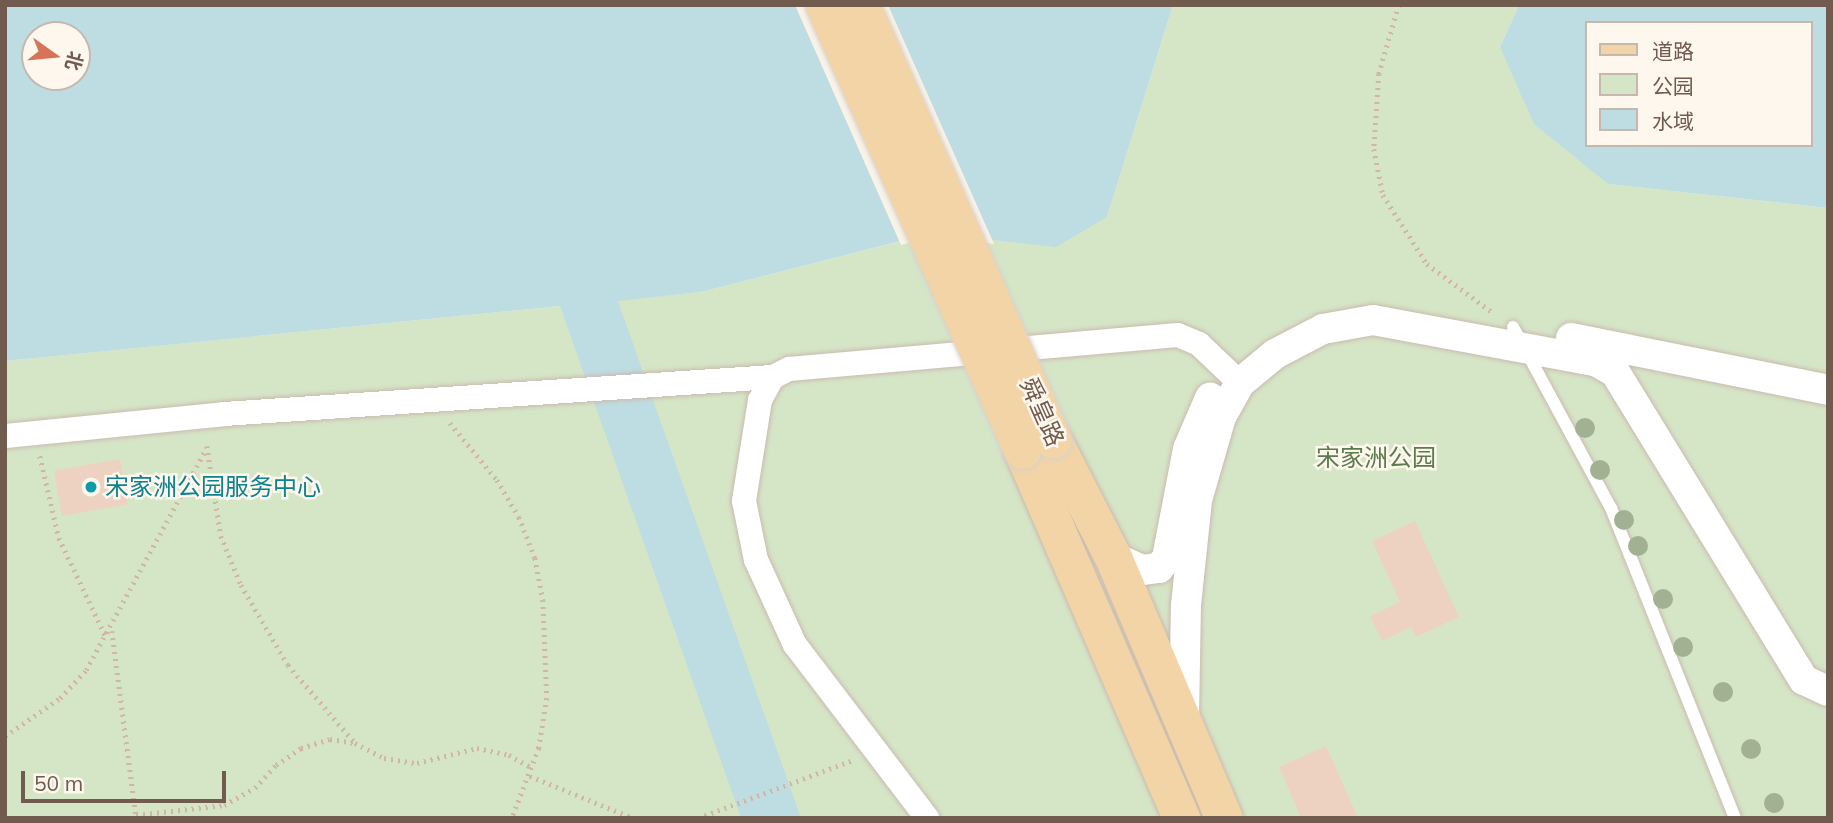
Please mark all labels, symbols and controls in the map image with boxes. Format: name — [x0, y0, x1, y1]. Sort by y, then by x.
north arrow — [21, 21, 91, 91]
legend — [1584, 21, 1812, 147]
text: 道路 — [1652, 38, 1694, 64]
text: 北 — [60, 49, 88, 73]
text: 公园 — [1652, 73, 1694, 99]
text: 水域 — [1652, 108, 1694, 134]
street label: 舜皇路 — [1014, 373, 1070, 451]
park label: 宋家洲公园 — [1316, 444, 1436, 472]
place label: 宋家洲公园服务中心 — [105, 473, 321, 501]
marker: 宋家洲公园服务中心 — [83, 479, 99, 495]
scale bar — [24, 756, 229, 800]
text: 50 m — [34, 770, 83, 796]

